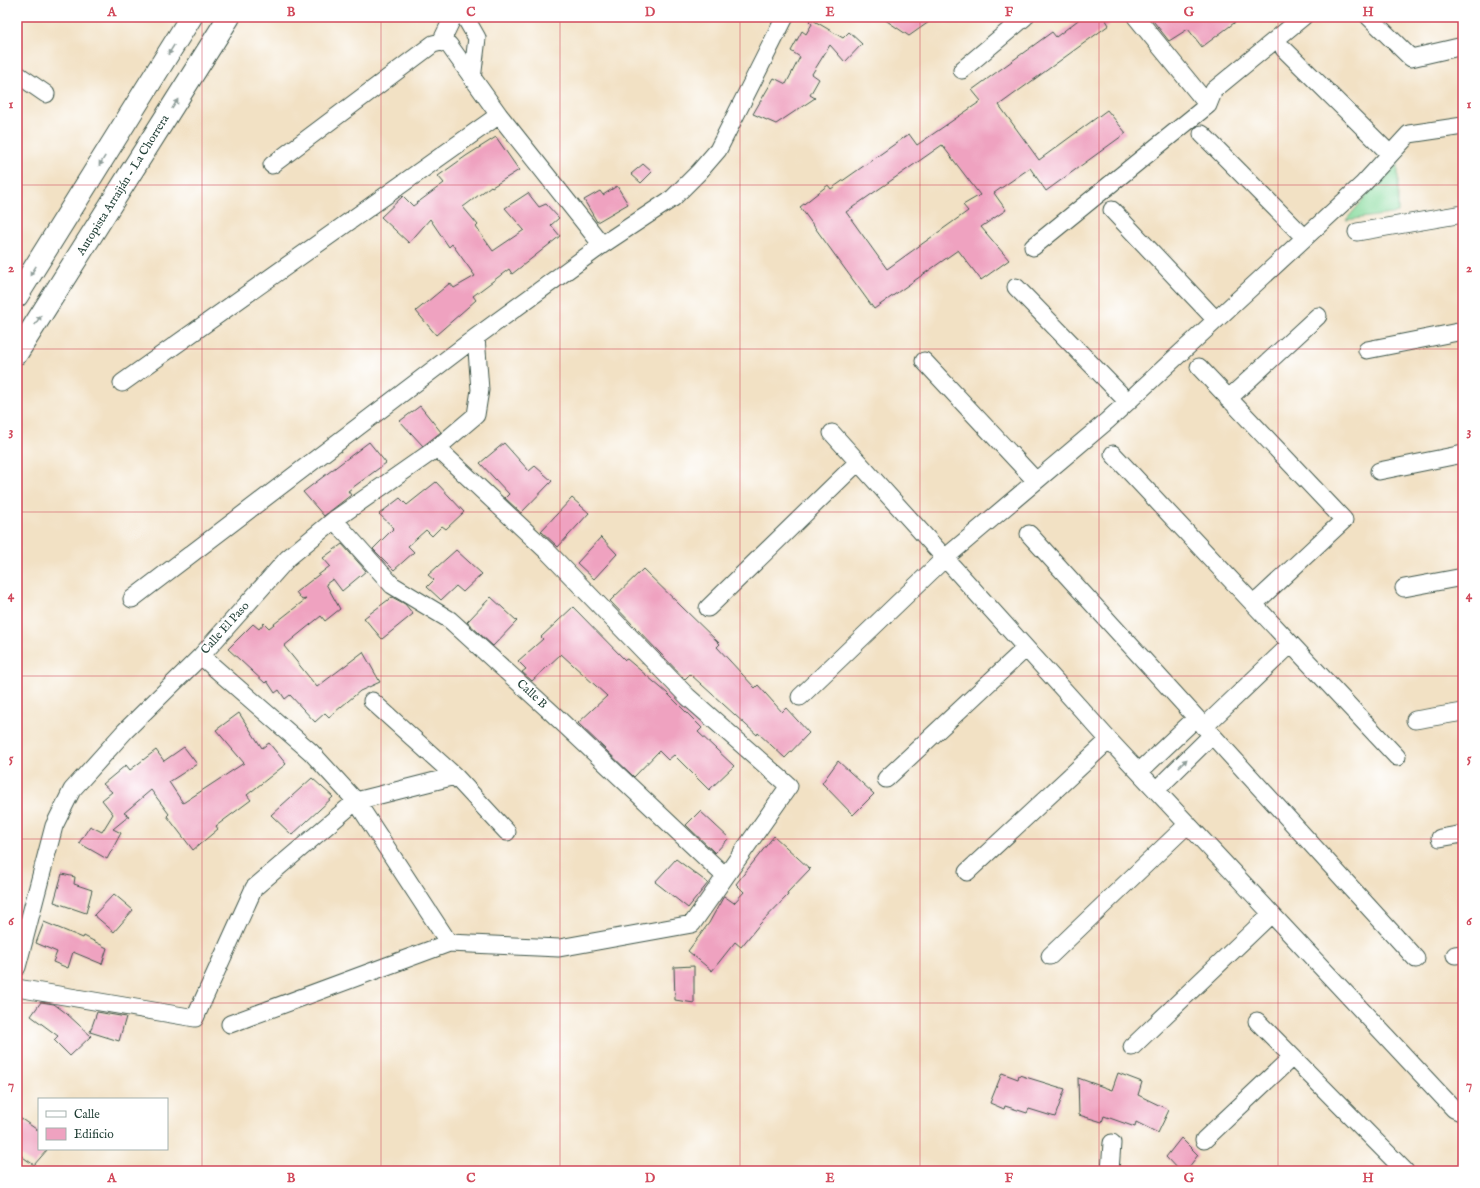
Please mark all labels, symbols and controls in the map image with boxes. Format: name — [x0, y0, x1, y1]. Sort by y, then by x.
text: A — [107, 4, 118, 21]
text: B — [287, 4, 296, 21]
text: C — [466, 4, 476, 21]
text: D — [645, 4, 656, 21]
text: E — [825, 4, 835, 21]
text: F — [1005, 4, 1014, 21]
text: G — [1184, 4, 1195, 21]
text: H — [1362, 4, 1374, 21]
one-way arrow — [167, 44, 174, 56]
text: 1 — [9, 96, 14, 113]
text: 1 — [1467, 96, 1472, 113]
one-way arrow — [171, 99, 179, 109]
street label: Autopista Arraiján - La Chorrera — [73, 111, 174, 259]
one-way arrow — [98, 156, 106, 166]
text: 2 — [8, 260, 14, 277]
text: 2 — [1466, 260, 1472, 277]
one-way arrow — [29, 266, 37, 276]
one-way arrow — [34, 315, 42, 325]
text: 3 — [9, 423, 14, 440]
text: 3 — [1467, 423, 1472, 440]
text: 4 — [8, 587, 15, 604]
text: 4 — [1466, 587, 1473, 604]
street label: Calle El Paso — [198, 598, 253, 657]
street label: Calle B — [514, 676, 550, 712]
text: 5 — [9, 750, 14, 767]
text: 5 — [1467, 750, 1472, 767]
one-way arrow — [1178, 758, 1188, 768]
text: 6 — [8, 913, 14, 930]
text: 6 — [1466, 913, 1472, 930]
text: 7 — [8, 1077, 14, 1094]
text: 7 — [1466, 1077, 1472, 1094]
legend — [38, 1098, 168, 1150]
text: Calle — [74, 1107, 100, 1122]
text: Edificio — [74, 1127, 114, 1142]
text: A — [107, 1170, 118, 1187]
text: B — [287, 1170, 296, 1187]
text: C — [466, 1170, 476, 1187]
text: D — [645, 1170, 656, 1187]
text: E — [825, 1170, 835, 1187]
text: F — [1005, 1170, 1014, 1187]
text: G — [1184, 1170, 1195, 1187]
text: H — [1362, 1170, 1374, 1187]

